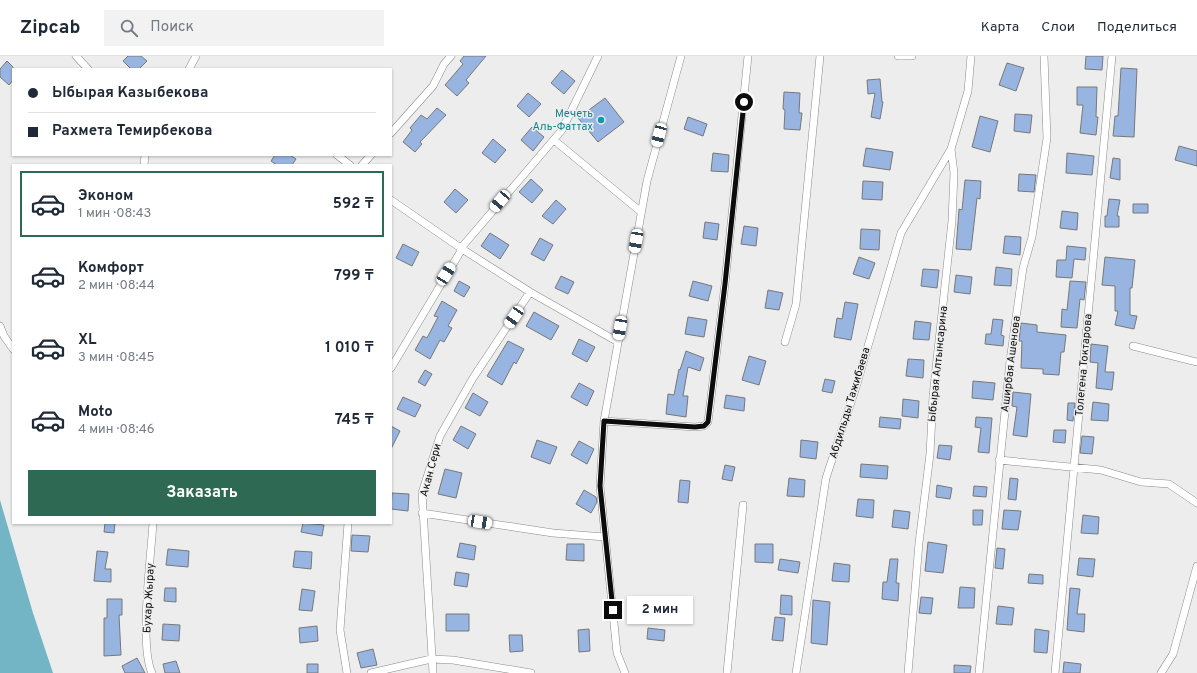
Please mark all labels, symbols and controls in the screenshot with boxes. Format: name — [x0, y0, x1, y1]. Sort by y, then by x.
search box — [104, 10, 384, 46]
text: Zipcab — [20, 16, 80, 40]
icon: search — [118, 17, 140, 39]
text: Поиск — [150, 18, 194, 37]
text: Карта — [981, 19, 1019, 36]
text: Слои — [1041, 19, 1075, 36]
text: Поделиться — [1097, 19, 1177, 36]
text: Ыбырая Казыбекова — [52, 84, 208, 103]
route start — [735, 93, 753, 111]
place label: Мечеть Аль-Фаттах — [532, 107, 593, 134]
marker: Мечеть Аль-Фаттах — [596, 115, 606, 125]
text: Рахмета Темирбекова — [52, 122, 212, 141]
car — [650, 122, 668, 148]
icon: car — [30, 186, 66, 222]
text: Эконом — [78, 187, 133, 206]
car — [488, 188, 512, 214]
text: 592 ₸ — [333, 195, 374, 214]
text: 1 мин · 08:43 — [78, 206, 151, 222]
car — [628, 228, 644, 254]
icon: car — [30, 258, 66, 294]
text: Комфорт — [78, 259, 144, 278]
car — [435, 261, 457, 287]
text: 799 ₸ — [334, 267, 374, 286]
text: 2 мин · 08:44 — [78, 278, 155, 294]
car — [502, 304, 526, 330]
street label: Ыбырая Алтынсарина — [925, 305, 951, 423]
street label: Толегена Токтарова — [1073, 313, 1095, 417]
car — [612, 315, 628, 341]
street label: Аширбая Ашенова — [998, 315, 1024, 413]
icon: car — [30, 330, 66, 366]
text: XL — [78, 331, 96, 350]
text: 1 010 ₸ — [325, 339, 374, 358]
street label: Абдильды Тажибаева — [826, 345, 874, 460]
text: 3 мин · 08:45 — [78, 350, 155, 366]
icon: car — [30, 402, 66, 438]
text: Moto — [78, 403, 113, 422]
text: 745 ₸ — [335, 411, 374, 430]
text: 4 мин · 08:46 — [78, 422, 155, 438]
street label: Акан Сери — [417, 442, 445, 498]
button: Заказать — [28, 470, 376, 516]
car — [467, 514, 493, 530]
street label: Бухар Жырау — [140, 562, 158, 633]
callout: 2 мин — [627, 596, 693, 624]
route end — [604, 601, 622, 619]
text: 2 мин — [642, 602, 678, 618]

